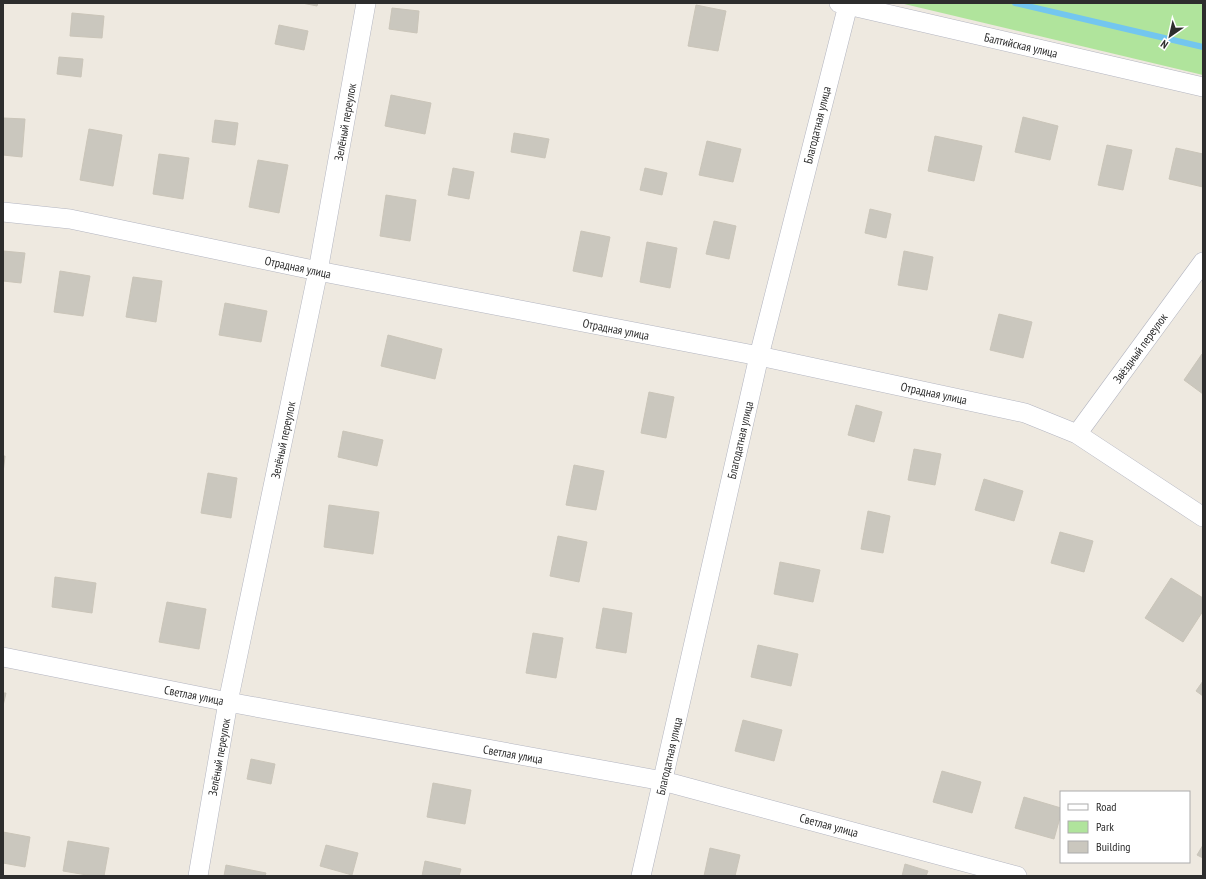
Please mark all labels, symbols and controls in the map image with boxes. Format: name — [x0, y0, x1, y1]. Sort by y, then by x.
north arrow — [1150, 16, 1190, 56]
street label: Балтийская улица — [983, 29, 1059, 61]
text: N — [1158, 37, 1171, 52]
street label: Зелёный переулок — [331, 82, 359, 162]
street label: Благодатная улица — [800, 85, 834, 165]
street label: Отрадная улица — [263, 253, 333, 281]
street label: Звёздный переулок — [1109, 310, 1171, 386]
street label: Отрадная улица — [581, 315, 651, 343]
street label: Отрадная улица — [899, 379, 969, 407]
street label: Зелёный переулок — [268, 400, 299, 480]
street label: Благодатная улица — [724, 400, 756, 480]
street label: Светлая улица — [163, 682, 225, 708]
street label: Благодатная улица — [653, 716, 685, 796]
street label: Зелёный переулок — [205, 717, 233, 797]
street label: Светлая улица — [482, 741, 544, 767]
legend — [1060, 791, 1190, 863]
text: Road — [1096, 799, 1116, 814]
street label: Светлая улица — [798, 810, 860, 840]
text: Park — [1096, 819, 1114, 834]
text: Building — [1096, 839, 1131, 854]

